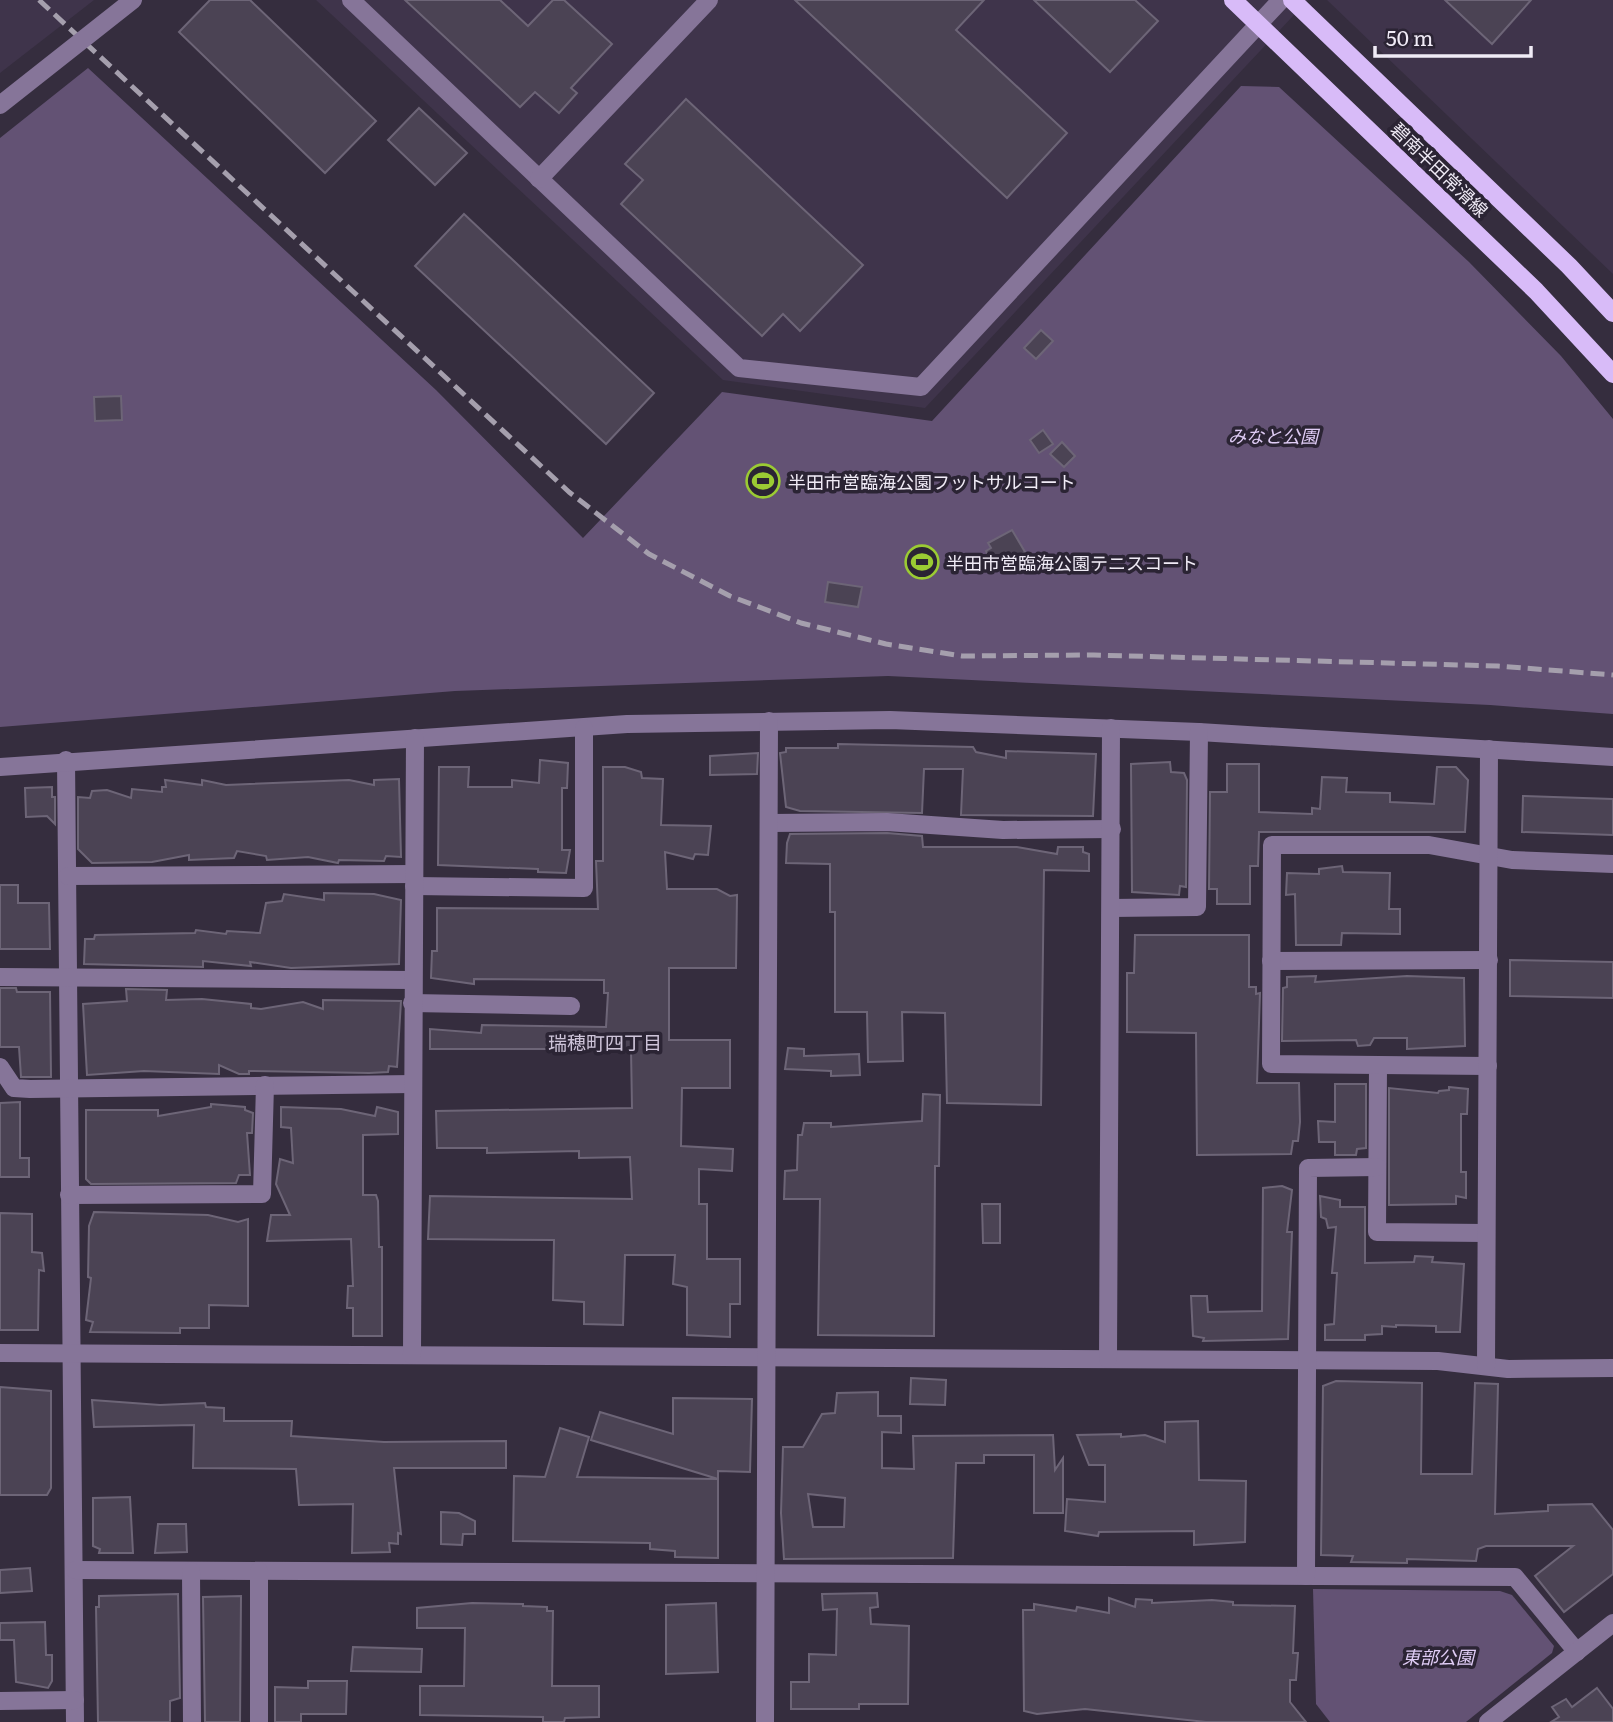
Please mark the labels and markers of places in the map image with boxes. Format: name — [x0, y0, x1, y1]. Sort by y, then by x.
sports icon: 半田市営臨海公園フットサルコート — [744, 462, 782, 500]
place label: 半田市営臨海公園フットサルコート — [788, 468, 1076, 495]
sports icon: 半田市営臨海公園テニスコート — [903, 543, 941, 581]
place label: 半田市営臨海公園テニスコート — [946, 549, 1198, 576]

